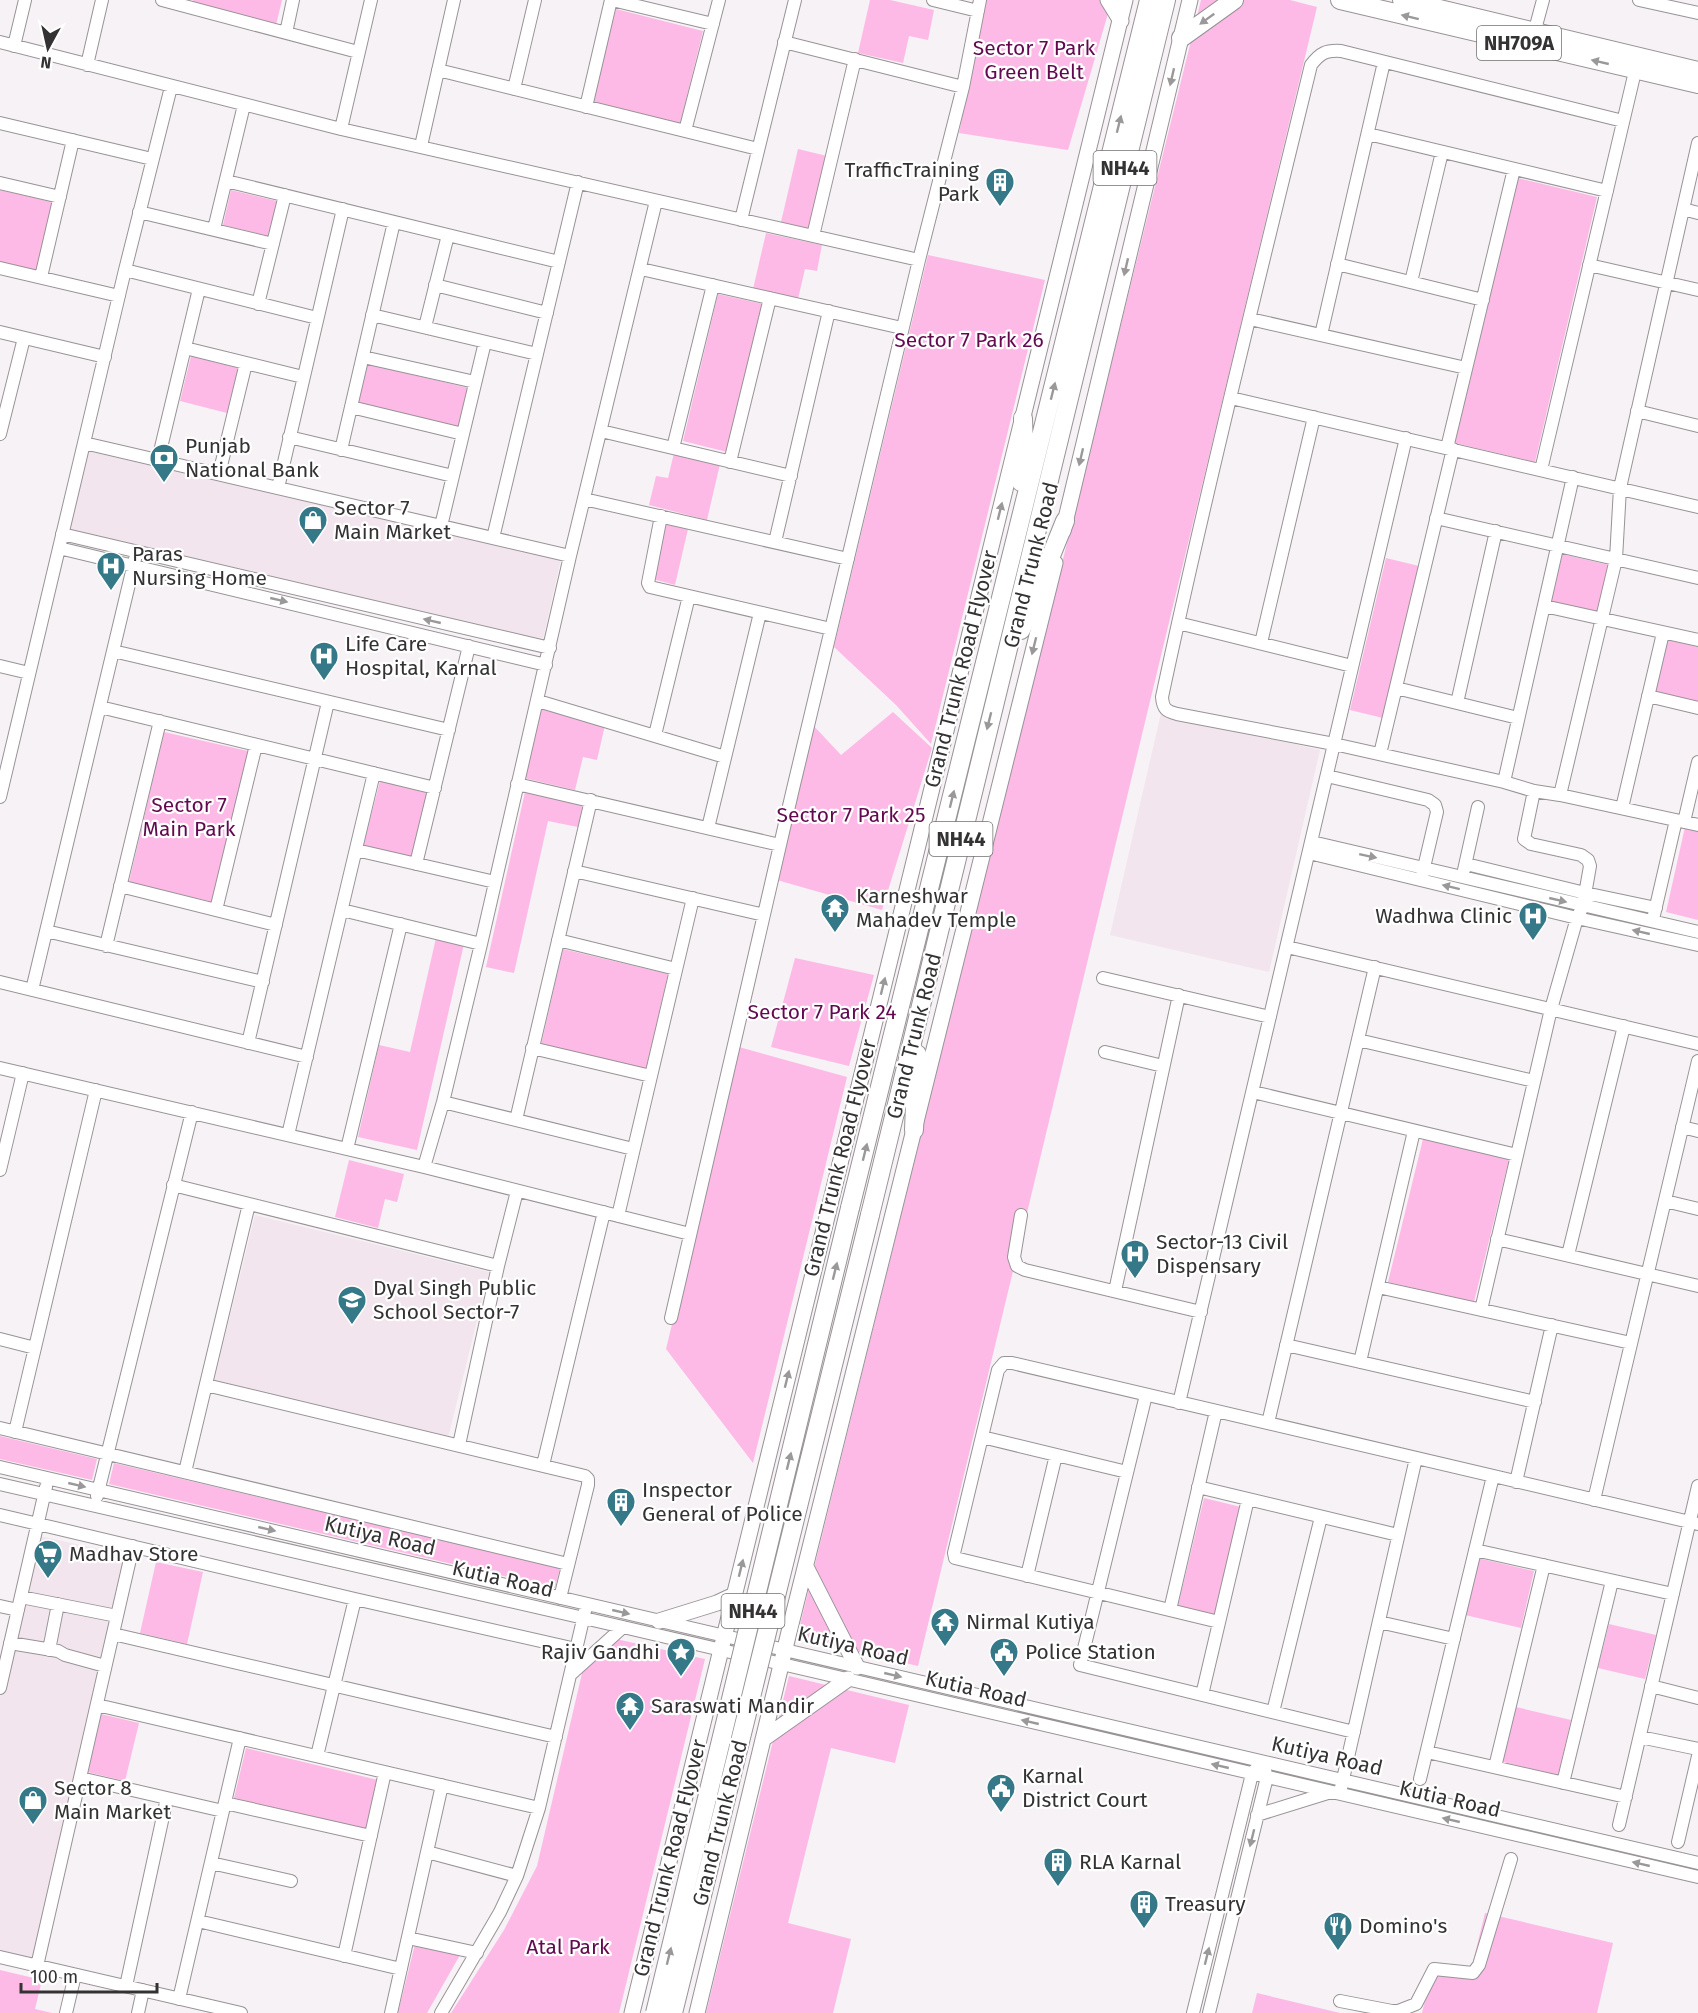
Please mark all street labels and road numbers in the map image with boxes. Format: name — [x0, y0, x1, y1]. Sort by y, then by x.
road number: NH709A — [1477, 26, 1561, 60]
road number: NH44 — [1094, 151, 1156, 185]
street label: Grand Trunk Road — [998, 479, 1064, 651]
street label: Grand Trunk Road Flyover — [919, 548, 1003, 790]
road number: NH44 — [930, 822, 992, 856]
street label: Grand Trunk Road — [881, 950, 947, 1122]
street label: Grand Trunk Road Flyover — [798, 1037, 882, 1279]
street label: Kutiya Road — [322, 1511, 438, 1561]
street label: Kutia Road — [450, 1555, 556, 1603]
road number: NH44 — [722, 1594, 784, 1628]
street label: Kutiya Road — [795, 1621, 911, 1671]
street label: Kutia Road — [923, 1665, 1029, 1713]
street label: Kutiya Road — [1269, 1731, 1385, 1781]
street label: Grand Trunk Road Flyover — [628, 1737, 712, 1979]
street label: Grand Trunk Road — [687, 1737, 753, 1909]
street label: Kutia Road — [1397, 1775, 1503, 1823]

